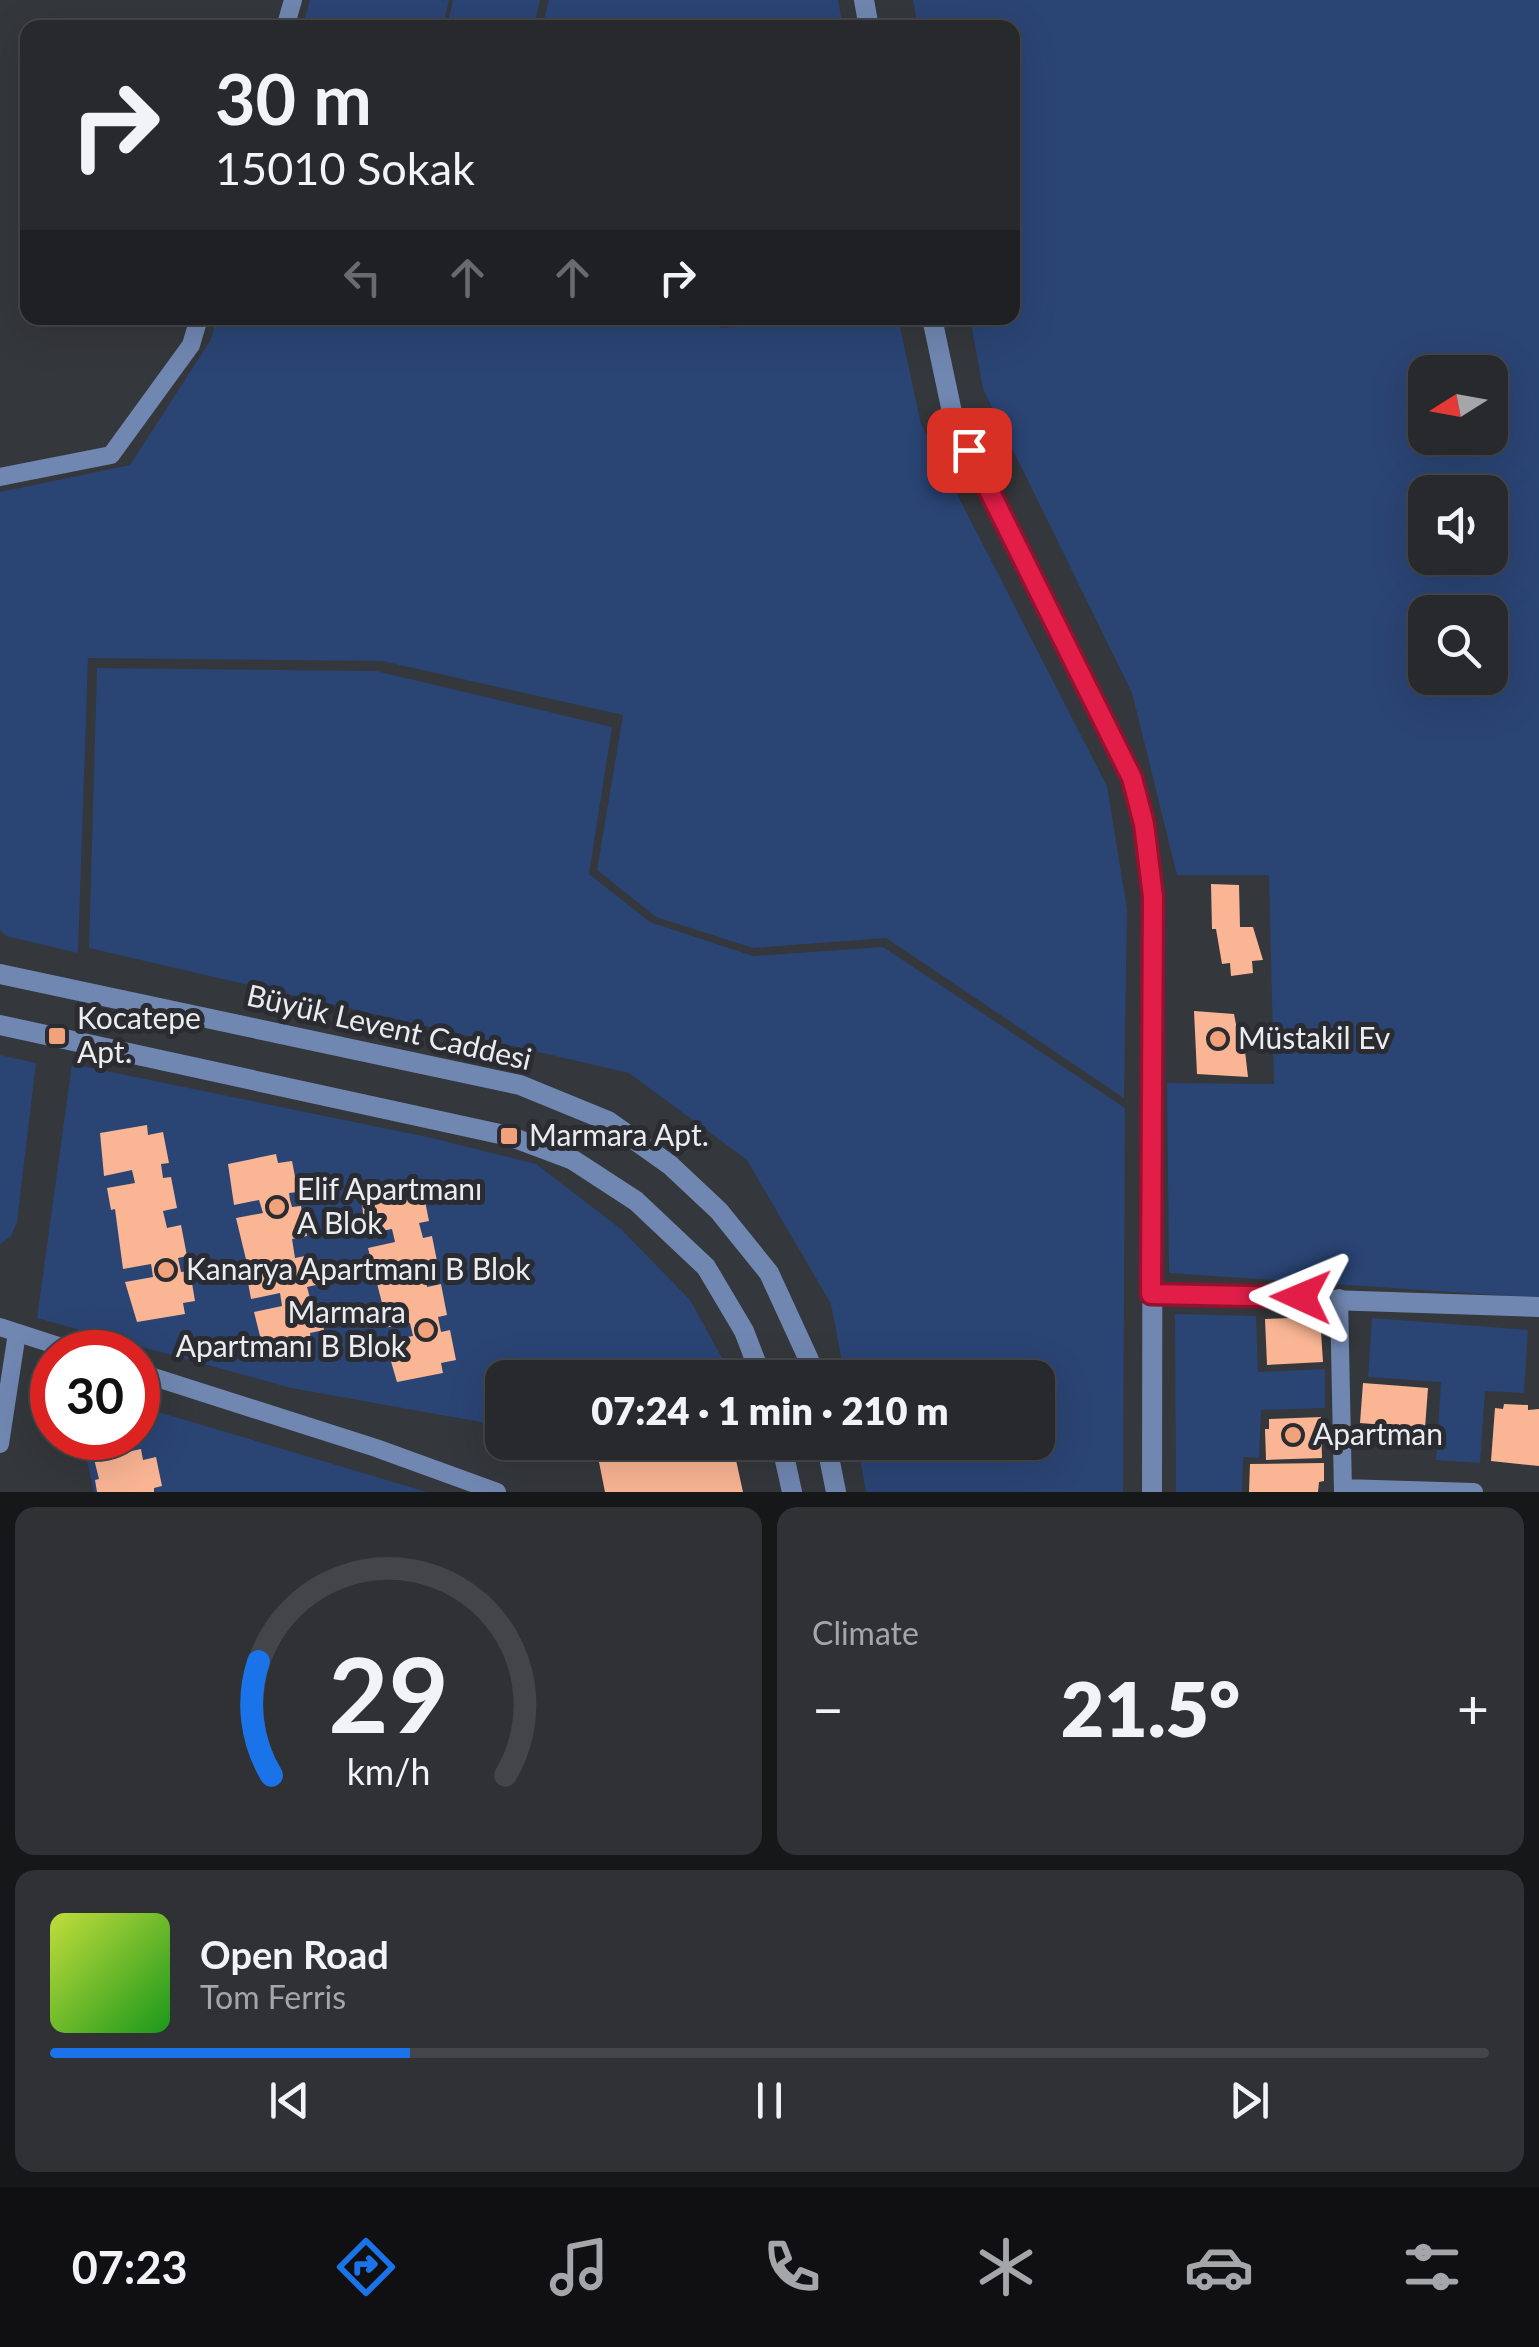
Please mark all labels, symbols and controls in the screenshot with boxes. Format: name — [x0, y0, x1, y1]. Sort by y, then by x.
text: 30 m — [215, 56, 372, 140]
icon: right — [50, 60, 180, 190]
text: 15010 Sokak — [215, 141, 475, 195]
icon: left — [335, 250, 390, 305]
icon: ahead — [440, 250, 495, 305]
icon: ahead — [545, 250, 600, 305]
icon: right — [650, 250, 705, 305]
north arrow — [1408, 355, 1508, 455]
map controls — [1408, 355, 1508, 695]
pin — [927, 408, 1012, 493]
icon: arrive — [942, 423, 997, 478]
button: sound — [1408, 475, 1508, 575]
button: search — [1408, 595, 1508, 695]
street label: Büyük Levent Caddesi — [244, 976, 535, 1076]
place label: Kocatepe Apt. — [77, 999, 201, 1069]
place label: Müstakil Ev — [1238, 1019, 1391, 1055]
marker: Kocatepe Apt. — [46, 1025, 68, 1047]
marker: Müstakil Ev — [1207, 1028, 1229, 1050]
place label: Marmara Apt. — [529, 1116, 709, 1152]
marker: Marmara Apt. — [498, 1125, 520, 1147]
place label: Elif Apartmanı A Blok — [297, 1170, 482, 1240]
marker: Elif Apartmanı A Blok — [266, 1196, 288, 1218]
position arrow — [1249, 1245, 1353, 1349]
place label: Kanarya Apartmanı B Blok — [186, 1250, 531, 1286]
marker: Kanarya Apartmanı B Blok — [155, 1259, 177, 1281]
place label: Marmara Apartmanı B Blok — [176, 1293, 407, 1363]
marker: Marmara Apartmanı B Blok — [415, 1319, 437, 1341]
speed limit sign: 30 — [30, 1330, 160, 1460]
text: 07:24 · 1 min · 210 m — [591, 1387, 949, 1433]
place label: Apartman — [1313, 1415, 1443, 1451]
marker: Apartman — [1282, 1424, 1304, 1446]
text: Climate — [812, 1613, 919, 1652]
text: 29 — [328, 1630, 449, 1755]
text: 21.5° — [1061, 1663, 1240, 1753]
text: − — [812, 1675, 844, 1741]
text: + — [1457, 1675, 1489, 1741]
text: km/h — [347, 1750, 430, 1793]
text: Open Road — [200, 1931, 389, 1977]
text: Tom Ferris — [200, 1977, 346, 2016]
icon: previous — [262, 2073, 317, 2128]
icon: pause — [742, 2073, 797, 2128]
icon: next — [1222, 2073, 1277, 2128]
icon: directions — [331, 2232, 401, 2302]
icon: music — [544, 2232, 614, 2302]
icon: phone — [757, 2232, 827, 2302]
icon: climate — [971, 2232, 1041, 2302]
icon: car — [1184, 2232, 1254, 2302]
icon: filters — [1397, 2232, 1467, 2302]
text: 07:23 — [72, 2240, 188, 2294]

